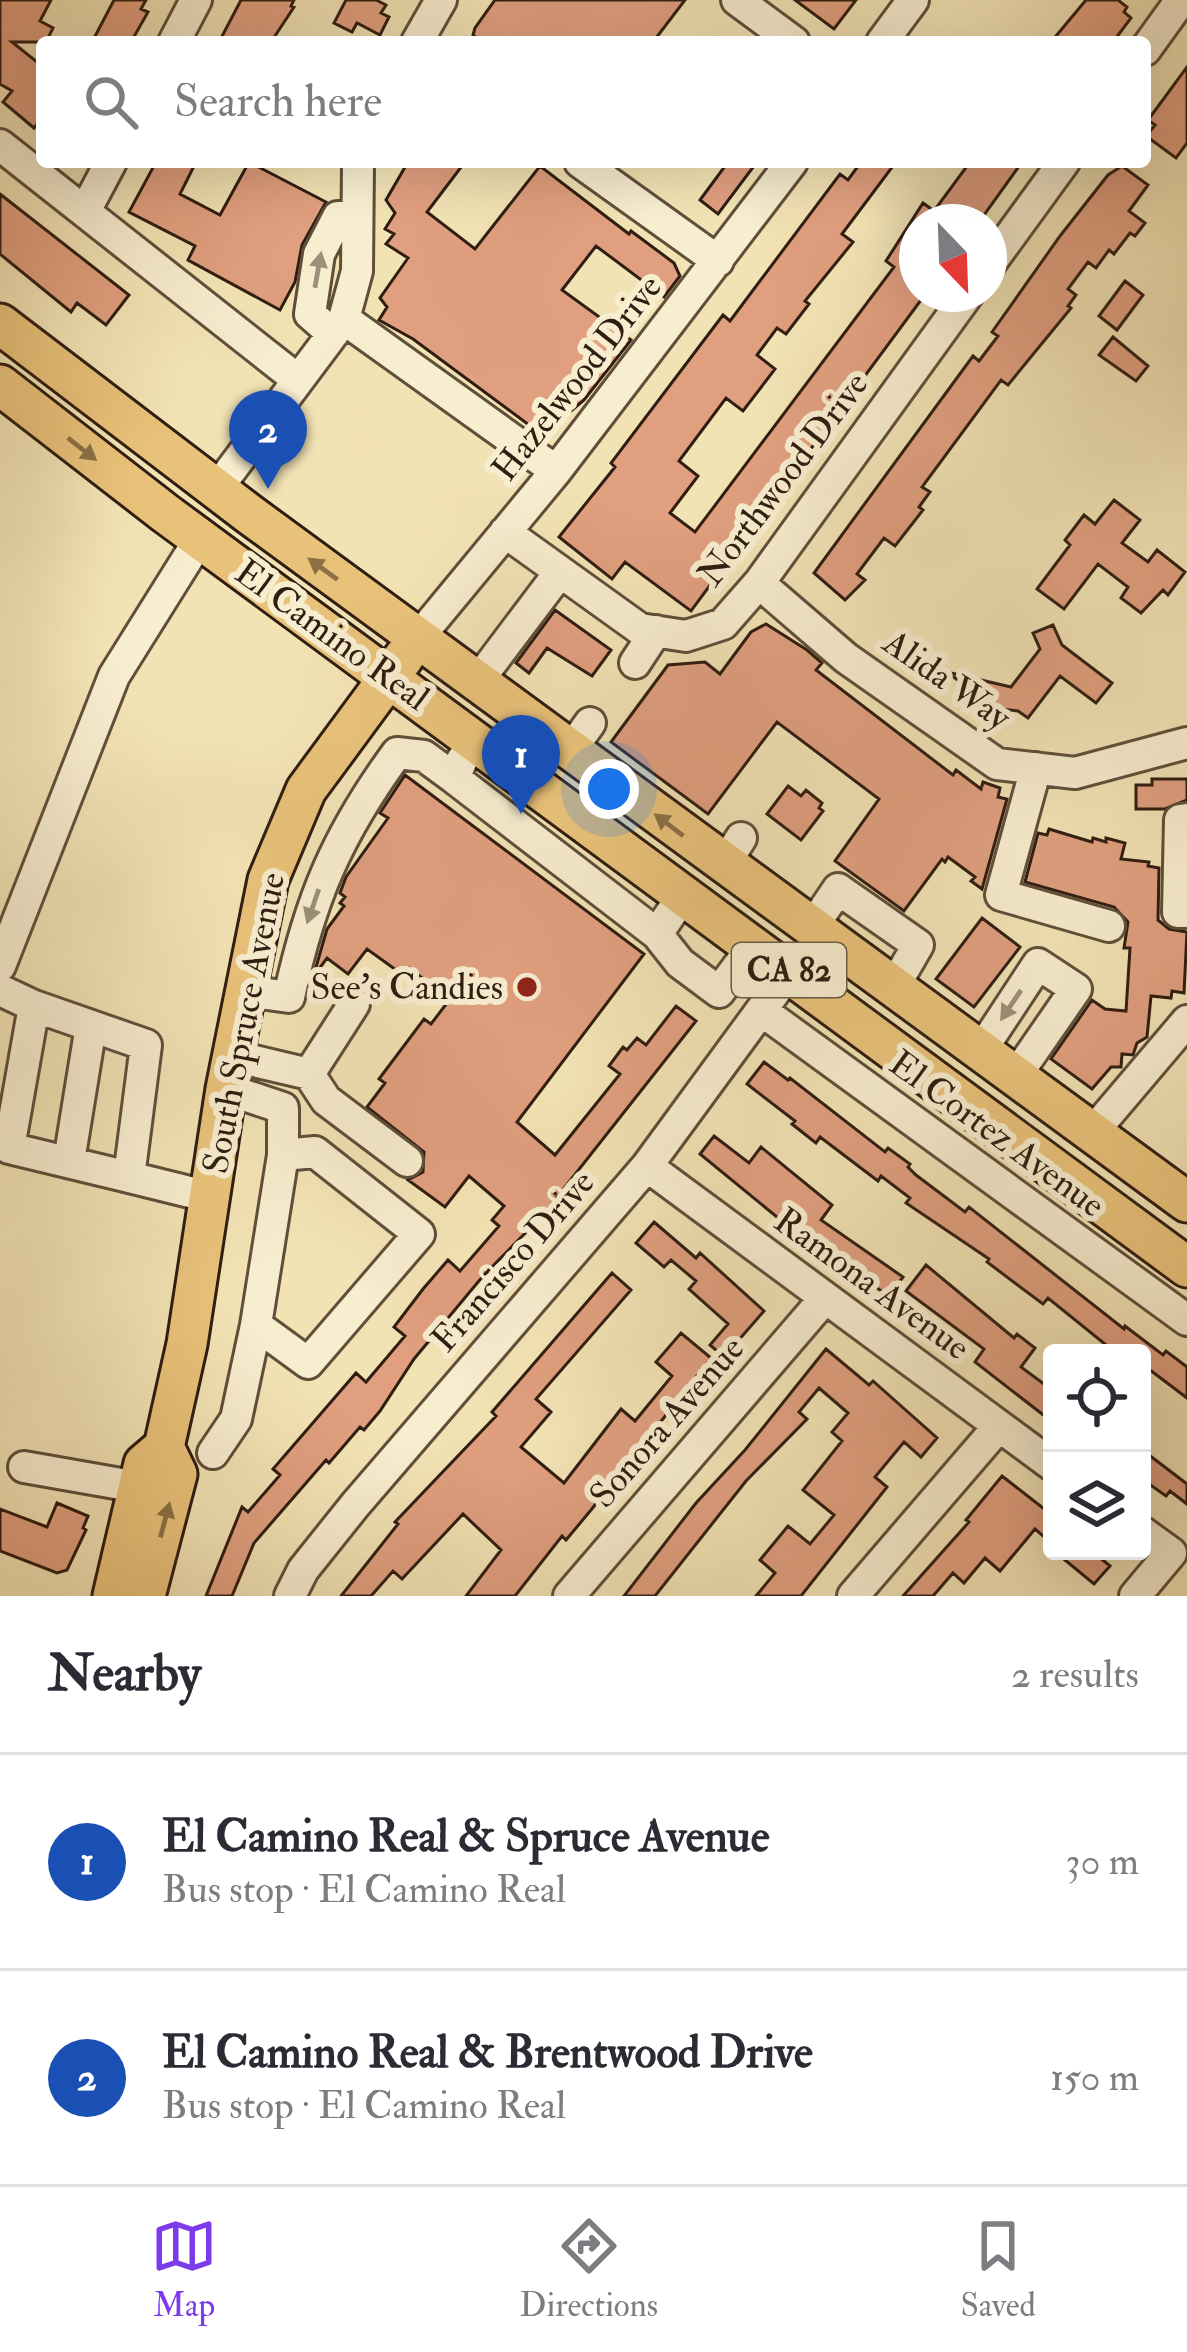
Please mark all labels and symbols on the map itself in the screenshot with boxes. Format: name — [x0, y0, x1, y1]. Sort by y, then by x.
north arrow — [899, 204, 1007, 312]
one-way arrow — [309, 250, 327, 288]
street label: Hazelwood Drive — [482, 266, 672, 490]
street label: Northwood Drive — [688, 363, 878, 595]
pin: 2 — [229, 390, 307, 489]
one-way arrow — [67, 436, 98, 461]
street label: El Camino Real — [226, 549, 438, 721]
one-way arrow — [308, 558, 339, 582]
street label: Alida Way — [874, 619, 1020, 741]
pin: 1 — [482, 715, 560, 814]
your location — [579, 759, 639, 819]
one-way arrow — [654, 813, 685, 837]
street label: South Spruce Avenue — [193, 869, 295, 1177]
one-way arrow — [303, 888, 321, 924]
road number: CA 82 — [732, 943, 846, 997]
place label: See's Candies — [310, 965, 503, 1010]
marker: See's Candies — [514, 974, 540, 1000]
one-way arrow — [1000, 989, 1023, 1022]
street label: El Cortez Avenue — [880, 1041, 1114, 1227]
street label: Francisco Drive — [422, 1161, 604, 1361]
street label: Ramona Avenue — [765, 1198, 979, 1370]
street label: Sonora Avenue — [580, 1327, 754, 1517]
one-way arrow — [156, 1502, 175, 1539]

